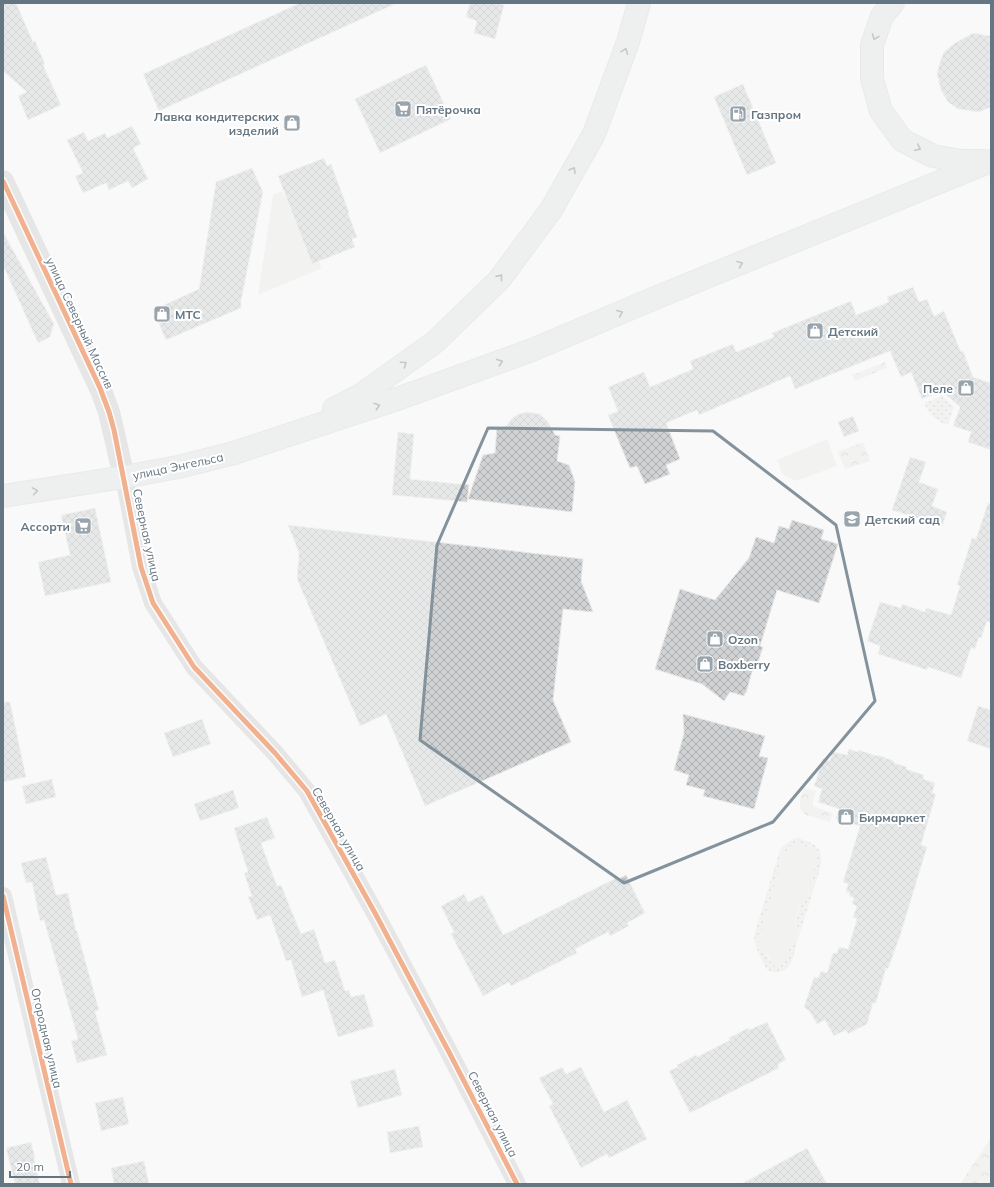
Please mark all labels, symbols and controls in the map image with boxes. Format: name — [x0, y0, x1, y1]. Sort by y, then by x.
one-way arrow — [871, 33, 879, 40]
one-way arrow — [620, 48, 629, 55]
supermarket icon: Пятёрочка — [393, 99, 413, 119]
place label: Пятёрочка — [416, 102, 481, 117]
fuel station icon: Газпром — [728, 104, 748, 124]
place label: Газпром — [751, 107, 801, 122]
place label: Лавка кондитерских изделий — [154, 109, 279, 138]
shop icon: Лавка кондитерских изделий — [282, 113, 302, 133]
one-way arrow — [914, 143, 921, 151]
one-way arrow — [569, 167, 576, 174]
street label: улица Северный Массив — [43, 255, 117, 391]
one-way arrow — [737, 260, 744, 268]
one-way arrow — [495, 275, 502, 282]
shop icon: МТС — [152, 304, 172, 324]
place label: МТС — [175, 307, 201, 322]
one-way arrow — [616, 310, 623, 318]
shop icon: Детский — [805, 321, 825, 341]
place label: Детский — [828, 324, 878, 339]
one-way arrow — [496, 359, 503, 367]
one-way arrow — [400, 361, 407, 369]
shop icon: Пеле — [956, 378, 976, 398]
place label: Пеле — [923, 381, 953, 396]
one-way arrow — [374, 402, 381, 411]
street label: улица Энгельса — [131, 449, 225, 483]
one-way arrow — [32, 487, 38, 496]
street label: Северная улица — [130, 487, 164, 583]
school or university icon: Детский сад — [842, 509, 862, 529]
place label: Детский сад — [865, 512, 940, 527]
supermarket icon: Ассорти — [73, 516, 93, 536]
place label: Ассорти — [20, 519, 70, 534]
shop icon: Ozon — [705, 629, 725, 649]
place label: Ozon — [728, 632, 758, 647]
shop icon: Boxberry — [695, 654, 715, 674]
place label: Boxberry — [718, 657, 771, 672]
street label: Северная улица — [309, 784, 369, 874]
shop icon: Бирмаркет — [836, 807, 856, 827]
place label: Бирмаркет — [859, 810, 925, 825]
street label: Огородная улица — [28, 986, 66, 1090]
street label: Северная улица — [465, 1068, 521, 1160]
scale bar — [10, 1153, 70, 1179]
text: 20 m — [16, 1159, 44, 1174]

